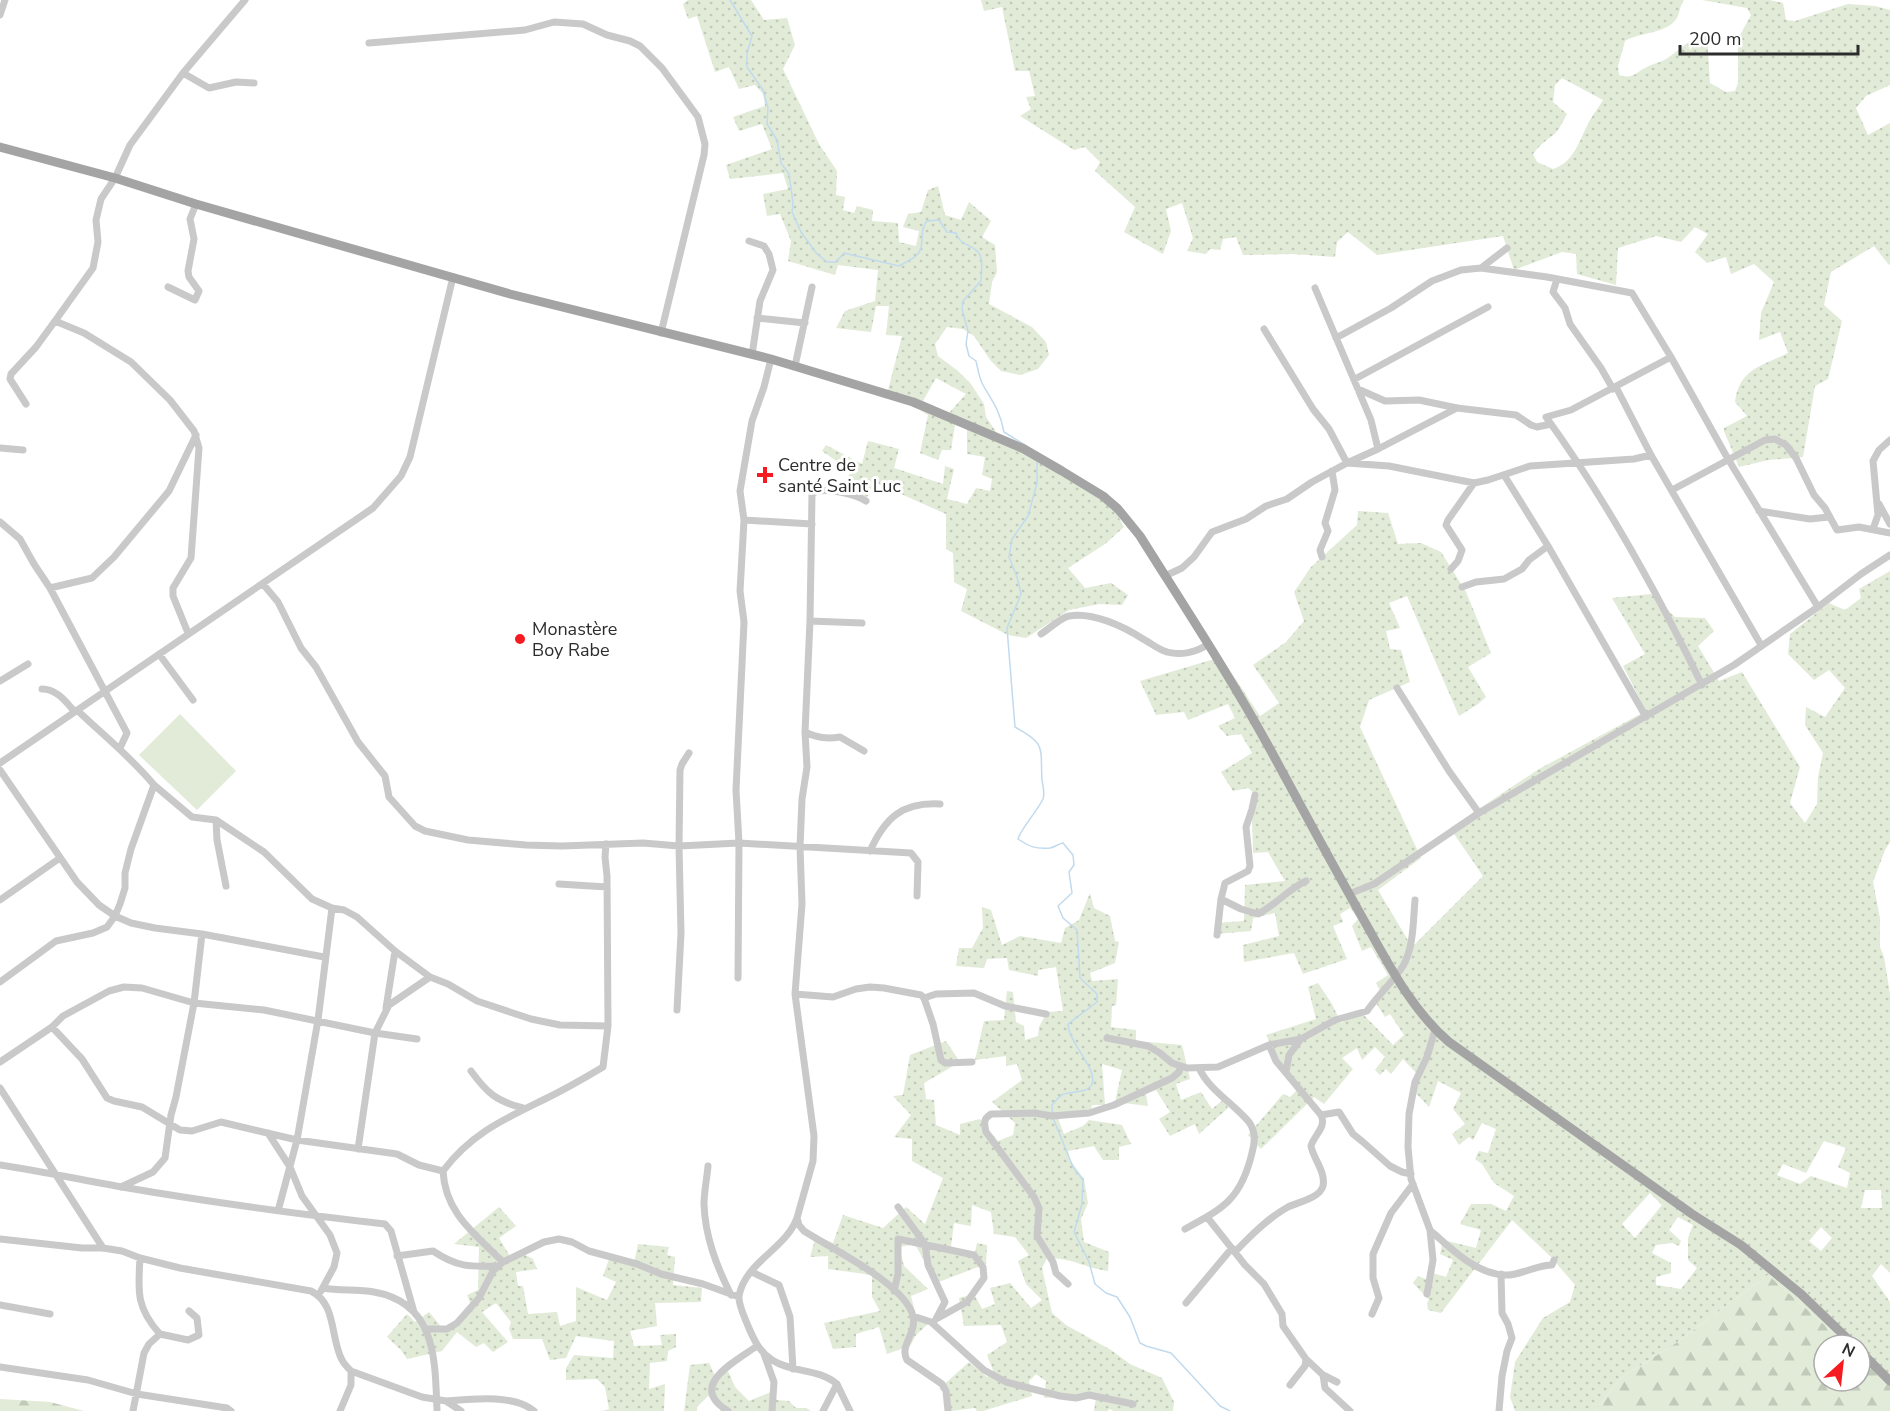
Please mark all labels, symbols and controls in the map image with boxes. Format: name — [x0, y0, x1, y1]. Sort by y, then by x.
scale bar — [1680, 18, 1858, 56]
text: 200 m — [1689, 27, 1741, 51]
place label: Centre de santé Saint Luc — [778, 453, 901, 498]
marker: Centre de santé Saint Luc — [756, 466, 774, 484]
place label: Monastère Boy Rabe — [532, 617, 617, 662]
marker: Monastère Boy Rabe — [513, 632, 527, 646]
north arrow — [1812, 1333, 1872, 1393]
text: N — [1838, 1338, 1859, 1363]

